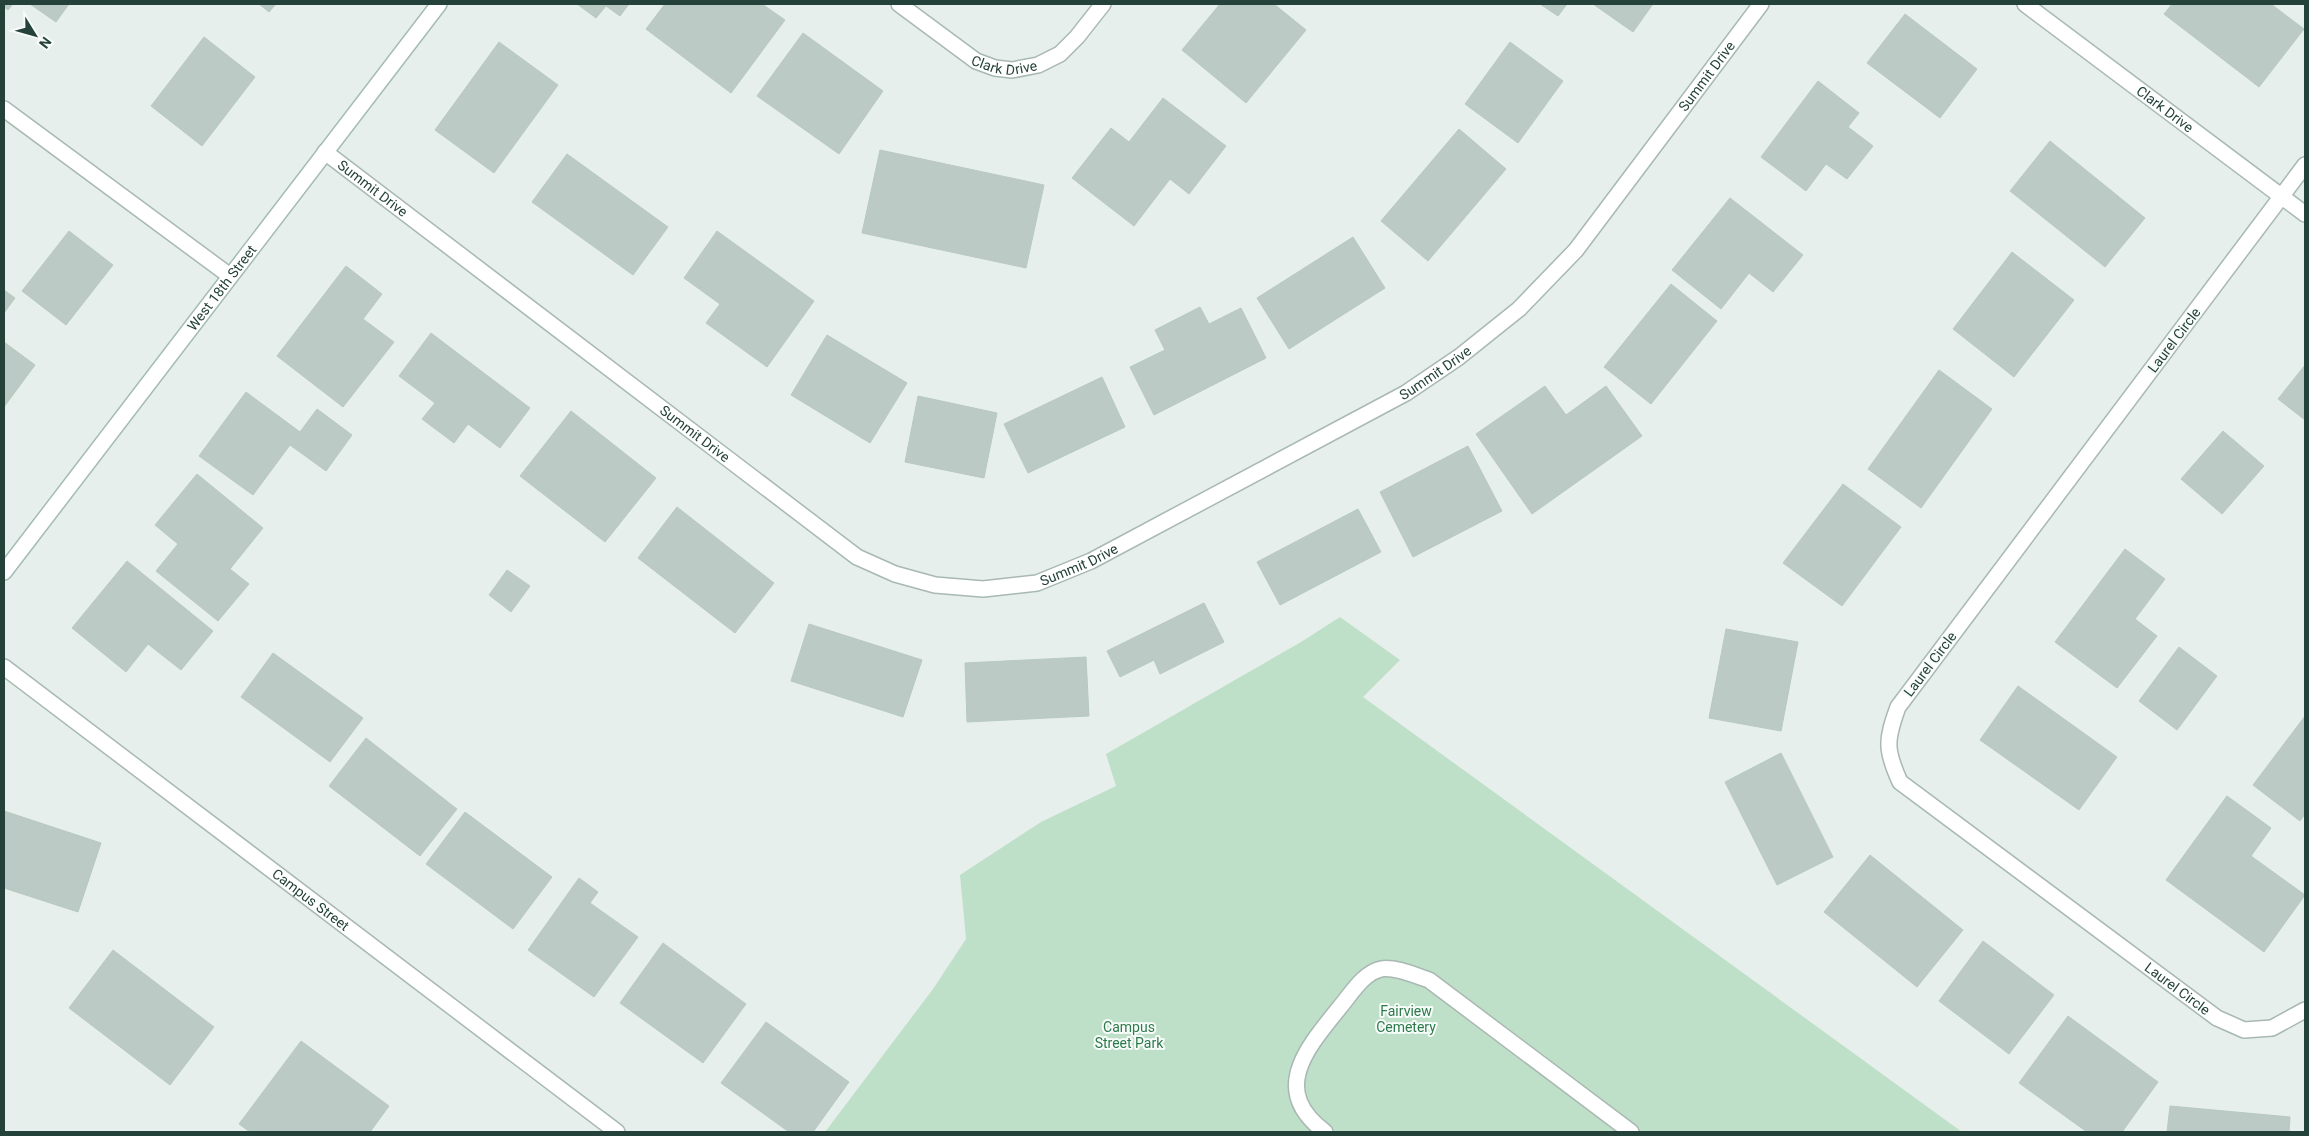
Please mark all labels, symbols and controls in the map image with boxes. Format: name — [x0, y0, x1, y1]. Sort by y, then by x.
north arrow — [10, 10, 60, 60]
text: N — [36, 34, 55, 52]
street label: Summit Drive — [1675, 38, 1738, 114]
street label: Clark Drive — [969, 52, 1038, 78]
street label: Clark Drive — [2133, 83, 2197, 135]
street label: Summit Drive — [335, 157, 411, 220]
street label: West 18th Street — [184, 241, 260, 334]
street label: Laurel Circle — [2144, 304, 2204, 376]
street label: Summit Drive — [1397, 343, 1474, 403]
street label: Summit Drive — [657, 402, 733, 465]
street label: Summit Drive — [1038, 540, 1121, 589]
street label: Laurel Circle — [1900, 628, 1960, 700]
street label: Campus Street — [269, 865, 353, 934]
street label: Laurel Circle — [2142, 959, 2213, 1018]
park label: Fairview Cemetery — [1376, 1003, 1436, 1035]
park label: Campus Street Park — [1095, 1019, 1164, 1051]

